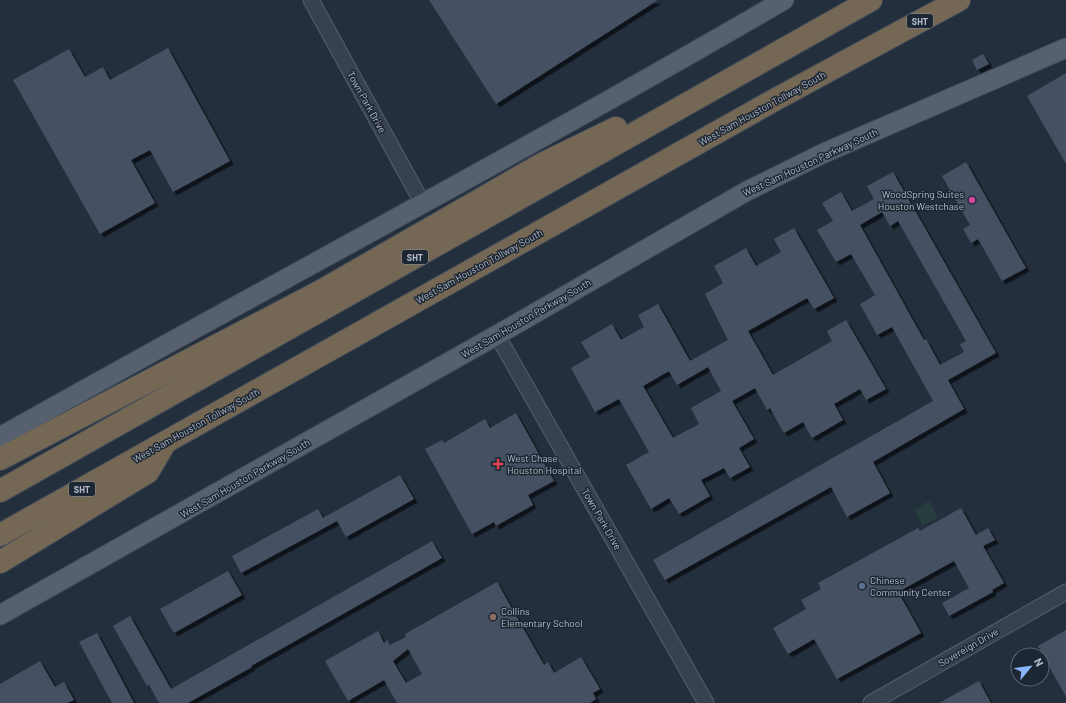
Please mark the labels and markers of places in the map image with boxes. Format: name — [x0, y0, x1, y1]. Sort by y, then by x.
place label: WoodSpring Suites Houston Westchase — [878, 188, 964, 212]
marker: WoodSpring Suites Houston Westchase — [967, 195, 977, 205]
place label: West Chase Houston Hospital — [507, 452, 581, 476]
marker: West Chase Houston Hospital — [492, 458, 504, 470]
place label: Chinese Community Center — [870, 574, 951, 598]
marker: Chinese Community Center — [857, 581, 867, 591]
place label: Collins Elementary School — [501, 605, 582, 629]
marker: Collins Elementary School — [488, 612, 498, 622]

